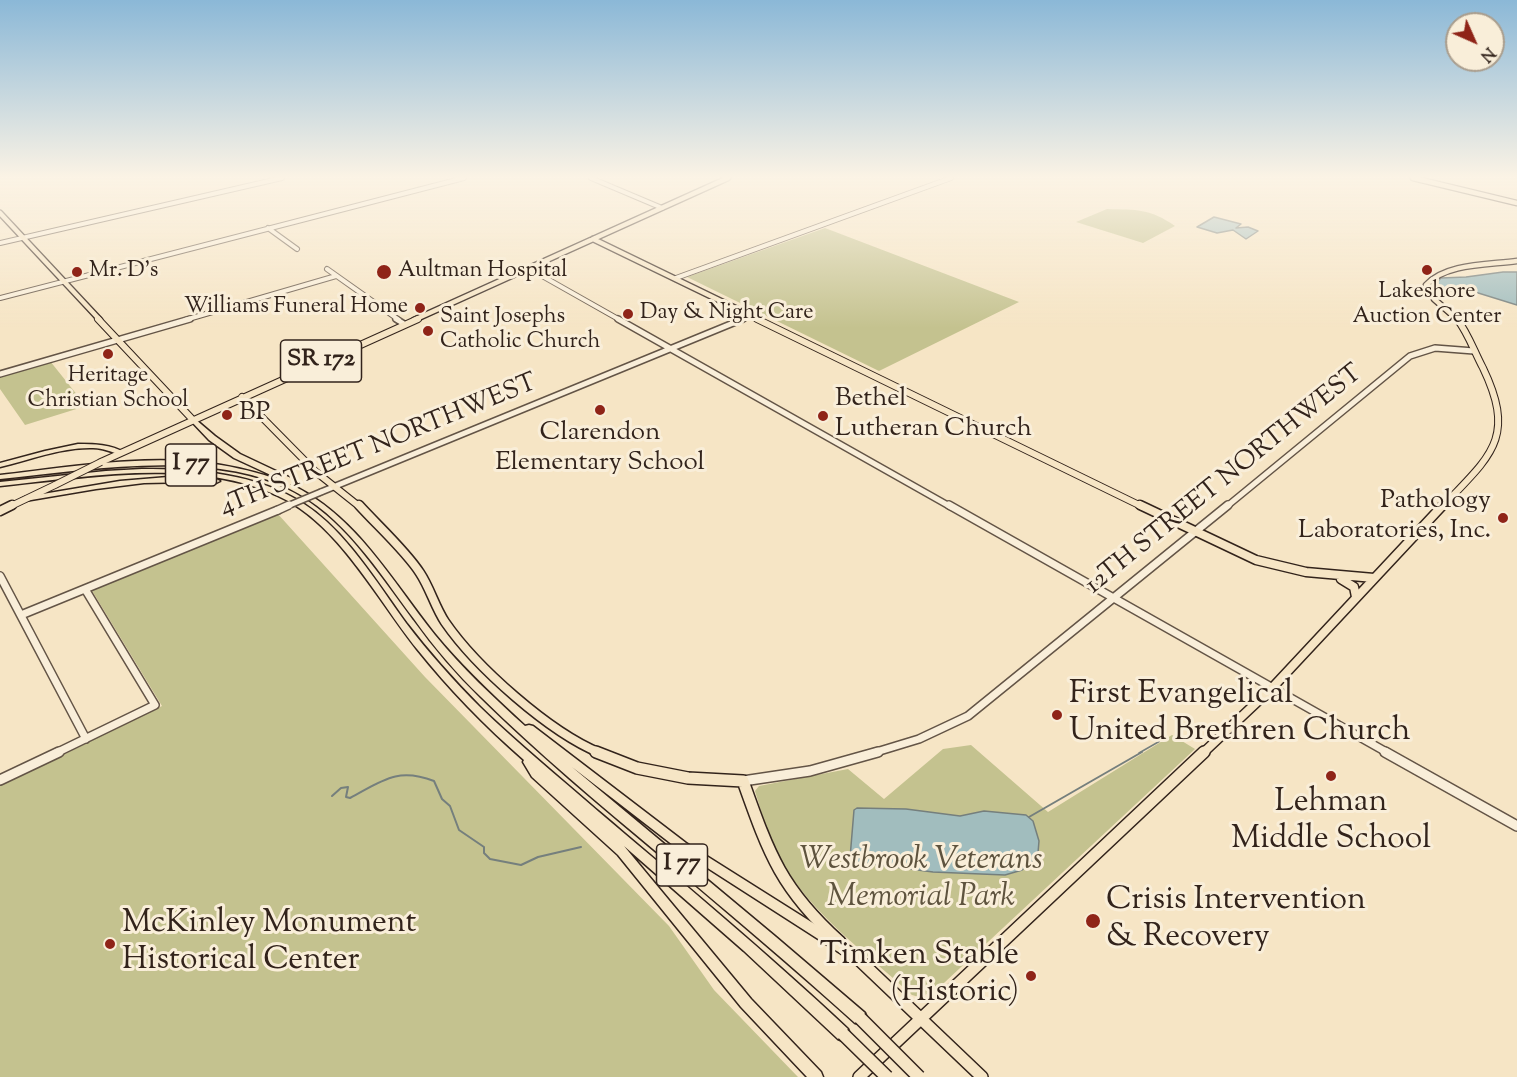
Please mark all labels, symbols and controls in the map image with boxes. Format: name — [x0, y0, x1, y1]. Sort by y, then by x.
north arrow — [1445, 12, 1505, 72]
text: N — [1474, 41, 1499, 66]
place label: Mr. D's — [89, 259, 158, 285]
place label: Aultman Hospital — [398, 259, 567, 285]
marker: Aultman Hospital — [375, 263, 393, 281]
marker: Lakeshore Auction Center — [1420, 263, 1434, 277]
marker: Mr. D's — [70, 265, 84, 279]
place label: Lakeshore Auction Center — [1352, 280, 1502, 332]
place label: Williams Funeral Home — [184, 295, 408, 321]
marker: Williams Funeral Home — [413, 301, 427, 315]
place label: Day & Night Care — [640, 301, 813, 327]
place label: Saint Josephs Catholic Church — [440, 305, 601, 356]
marker: Day & Night Care — [621, 307, 635, 321]
marker: Saint Josephs Catholic Church — [421, 324, 435, 338]
road number: SR 172 — [280, 340, 362, 382]
marker: Heritage Christian School — [101, 347, 115, 361]
street label: 12TH STREET NORTHWEST — [1080, 360, 1370, 602]
place label: Heritage Christian School — [28, 364, 188, 416]
street label: 4TH STREET NORTHWEST — [216, 369, 542, 525]
place label: Bethel Lutheran Church — [835, 385, 1032, 446]
place label: BP — [239, 399, 270, 431]
marker: Clarendon Elementary School — [593, 403, 607, 417]
marker: BP — [220, 408, 234, 422]
marker: Bethel Lutheran Church — [816, 409, 830, 423]
place label: Clarendon Elementary School — [495, 419, 705, 480]
road number: I 77 — [166, 444, 216, 486]
place label: Pathology Laboratories, Inc. — [1298, 487, 1491, 548]
marker: Pathology Laboratories, Inc. — [1496, 511, 1510, 525]
place label: First Evangelical United Brethren Church — [1069, 678, 1410, 753]
marker: First Evangelical United Brethren Church — [1050, 708, 1064, 722]
marker: Lehman Middle School — [1324, 769, 1338, 783]
place label: Lehman Middle School — [1231, 786, 1431, 861]
road number: I 77 — [656, 844, 708, 886]
park label: Westbrook Veterans Memorial Park — [799, 844, 1043, 919]
place label: Crisis Intervention & Recovery — [1106, 884, 1366, 959]
place label: McKinley Monument Historical Center — [122, 907, 416, 982]
marker: Crisis Intervention & Recovery — [1084, 912, 1102, 930]
marker: McKinley Monument Historical Center — [103, 937, 117, 951]
place label: Timken Stable (Historic) — [820, 939, 1019, 1014]
marker: Timken Stable (Historic) — [1024, 969, 1038, 983]

